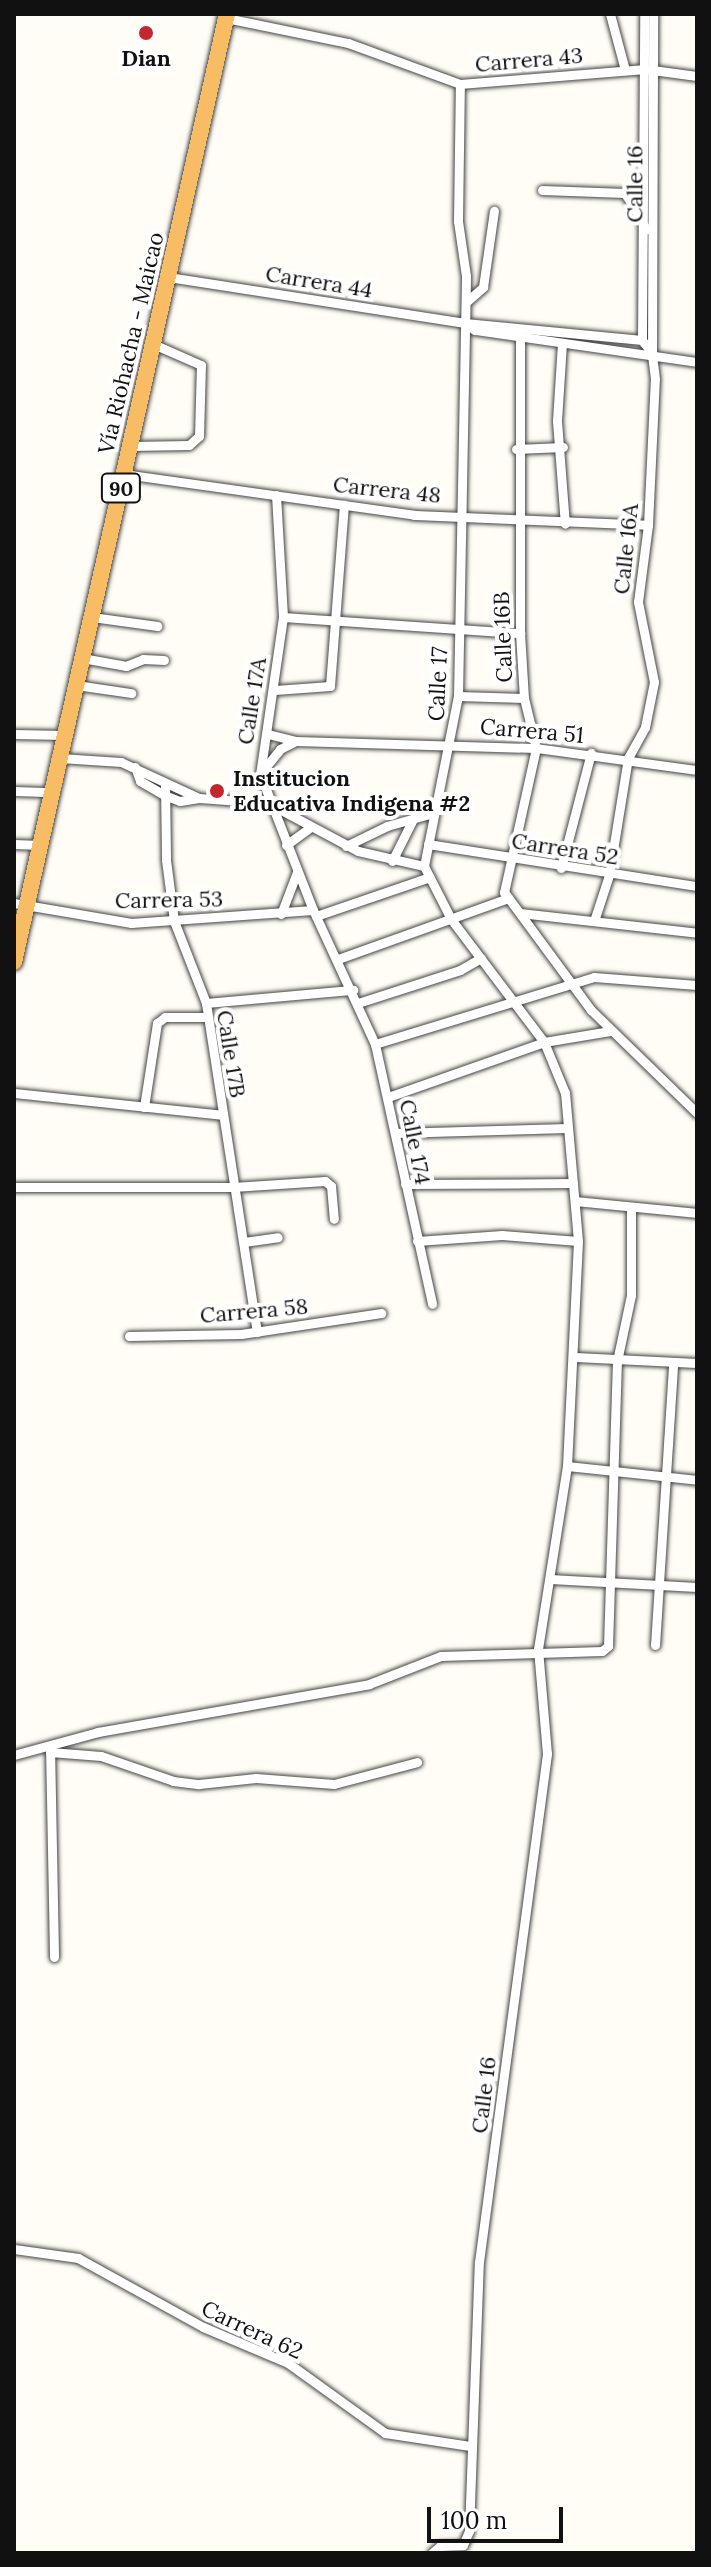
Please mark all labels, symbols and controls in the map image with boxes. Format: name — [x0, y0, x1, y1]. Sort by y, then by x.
marker: Dian — [137, 24, 155, 42]
street label: Carrera 43 — [474, 42, 584, 78]
place label: Dian — [121, 46, 171, 72]
street label: Calle 16 — [622, 145, 648, 223]
street label: Vía Riohacha - Maicao — [93, 229, 169, 457]
street label: Carrera 44 — [264, 261, 374, 303]
street label: Carrera 48 — [332, 471, 442, 509]
road number: 90 — [99, 472, 143, 504]
street label: Calle 16A — [608, 502, 644, 596]
street label: Calle 16B — [488, 591, 518, 683]
street label: Calle 17 — [423, 646, 453, 722]
street label: Calle 17A — [232, 656, 272, 746]
street label: Carrera 51 — [479, 713, 585, 749]
place label: Institucion Educativa Indigena #2 — [233, 765, 470, 816]
marker: Institucion Educativa Indigena #2 — [208, 782, 226, 800]
street label: Carrera 52 — [510, 828, 620, 870]
street label: Carrera 53 — [115, 886, 223, 914]
street label: Calle 17B — [211, 1008, 251, 1100]
street label: Calle 174 — [394, 1097, 436, 1187]
street label: Carrera 58 — [199, 1293, 309, 1329]
street label: Calle 16 — [466, 2055, 502, 2135]
street label: Carrera 62 — [197, 2295, 307, 2365]
scale bar — [431, 2491, 567, 2541]
text: 100 m — [441, 2505, 507, 2536]

